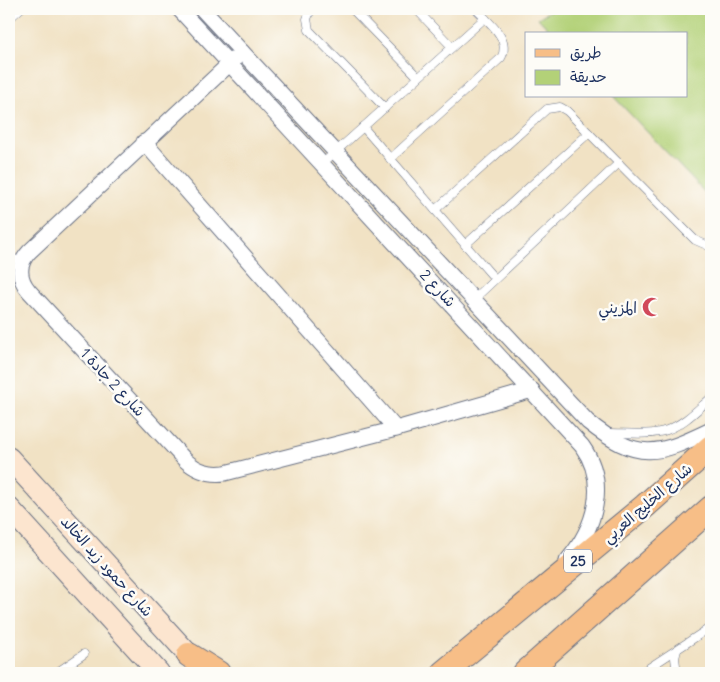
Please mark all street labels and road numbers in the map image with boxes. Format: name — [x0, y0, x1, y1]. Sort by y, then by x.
street label: شارع 2 — [415, 265, 460, 311]
street label: شارع 2 جادة 1 — [76, 344, 149, 421]
street label: شارع الخليج العربي — [598, 459, 698, 550]
street label: شارع حمود زيد الخالد — [56, 512, 157, 621]
road number: 25 — [564, 550, 592, 572]

